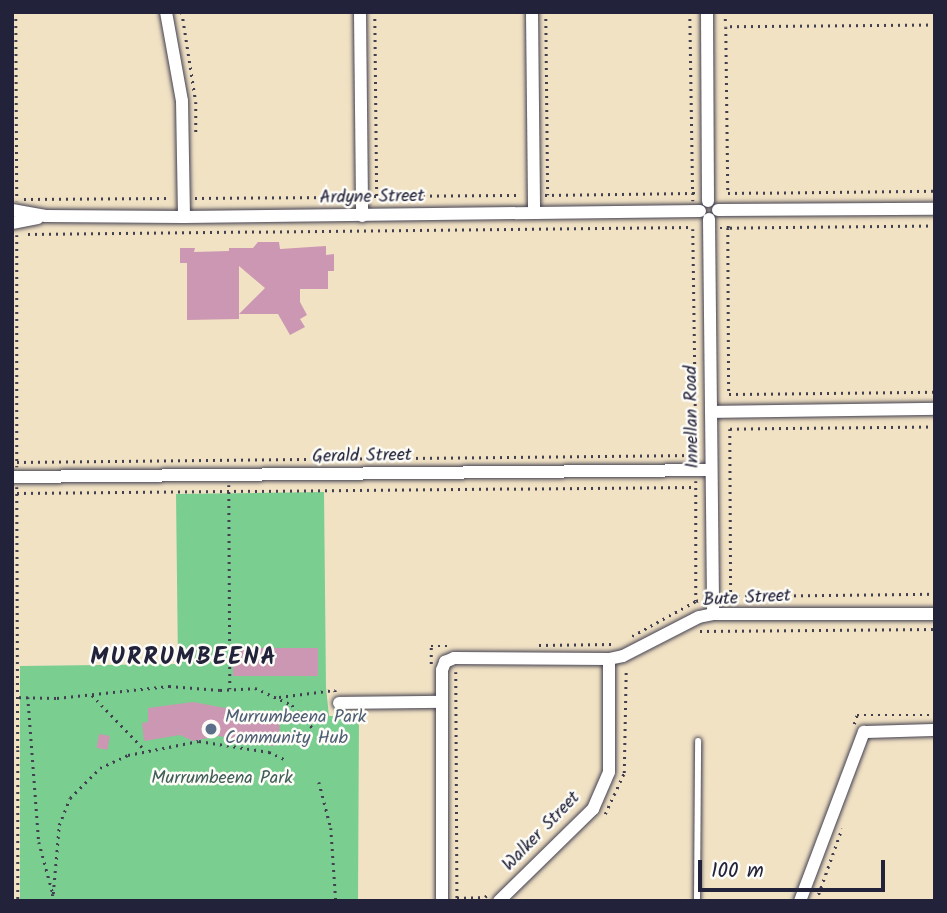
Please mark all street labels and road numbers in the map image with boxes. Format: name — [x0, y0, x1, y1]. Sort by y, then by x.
street label: Ardyne Street — [319, 186, 425, 210]
street label: Innellan Road — [681, 365, 705, 469]
street label: Gerald Street — [312, 445, 412, 469]
street label: Bute Street — [702, 586, 792, 612]
street label: Walker Street — [499, 788, 585, 876]

